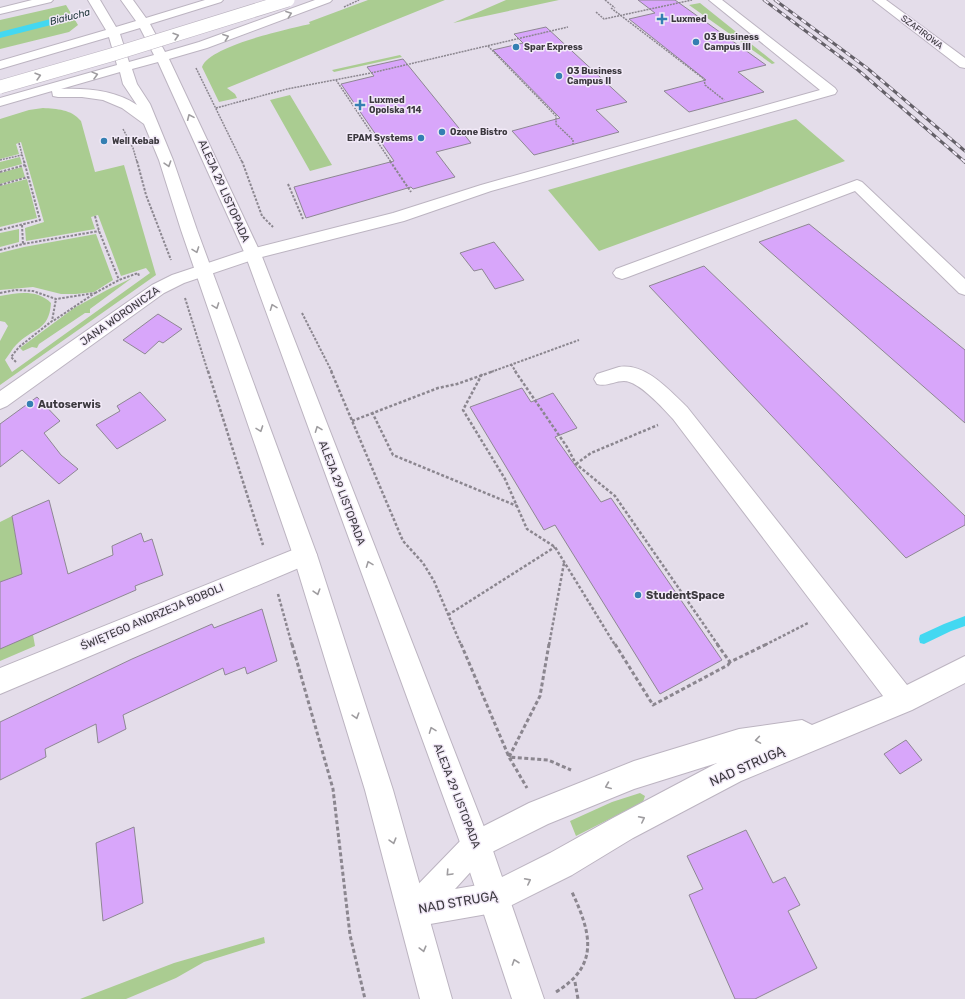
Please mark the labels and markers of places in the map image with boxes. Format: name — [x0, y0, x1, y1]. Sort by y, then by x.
marker: Luxmed — [656, 13, 668, 25]
place label: Luxmed — [671, 14, 707, 24]
place label: O3 Business Campus III — [704, 32, 759, 52]
marker: O3 Business Campus III — [691, 37, 701, 47]
marker: Spar Express — [511, 42, 521, 52]
place label: Spar Express — [524, 42, 583, 52]
place label: O3 Business Campus II — [567, 66, 622, 86]
marker: O3 Business Campus II — [554, 71, 564, 81]
place label: Luxmed Opolska 114 — [369, 95, 422, 115]
marker: Luxmed Opolska 114 — [354, 99, 366, 111]
marker: Ozone Bistro — [437, 127, 447, 137]
place label: Ozone Bistro — [450, 127, 508, 137]
place label: EPAM Systems — [347, 133, 413, 143]
marker: EPAM Systems — [416, 133, 426, 143]
marker: Well Kebab — [99, 136, 109, 146]
place label: Well Kebab — [112, 136, 160, 146]
place label: Autoserwis — [38, 398, 101, 411]
marker: Autoserwis — [25, 399, 35, 409]
place label: StudentSpace — [646, 589, 725, 602]
marker: StudentSpace — [633, 590, 643, 600]

